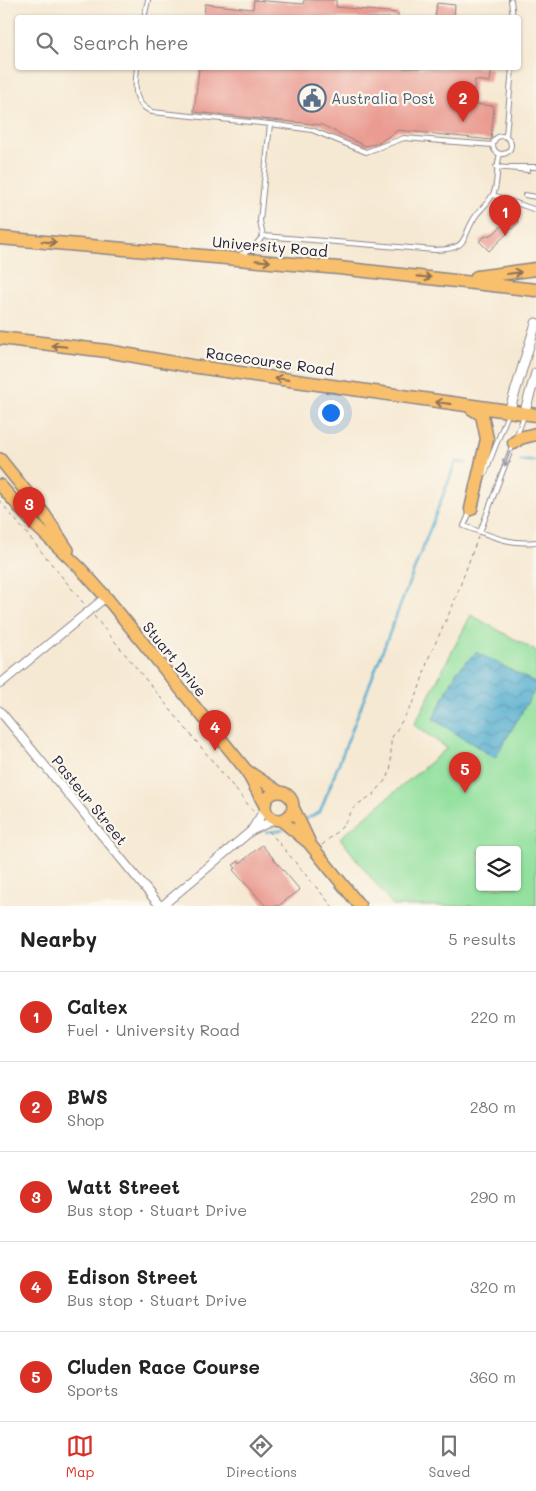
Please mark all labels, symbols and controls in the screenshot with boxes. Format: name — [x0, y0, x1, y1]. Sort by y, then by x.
search box — [15, 15, 521, 70]
icon: search — [33, 29, 61, 57]
text: Search here — [73, 30, 189, 55]
pin: 2 — [447, 81, 479, 122]
public building icon: Australia Post — [297, 83, 327, 113]
place label: Australia Post — [331, 88, 435, 108]
pin: 1 — [489, 195, 521, 236]
street label: University Road — [211, 231, 329, 261]
one-way arrow — [40, 237, 56, 247]
one-way arrow — [254, 256, 270, 266]
one-way arrow — [506, 268, 522, 278]
one-way arrow — [416, 272, 432, 282]
one-way arrow — [51, 341, 67, 351]
street label: Racecourse Road — [205, 342, 335, 380]
one-way arrow — [275, 374, 291, 384]
one-way arrow — [436, 397, 452, 407]
your location — [318, 400, 344, 426]
one-way arrow — [502, 452, 511, 467]
pin: 3 — [13, 487, 45, 528]
street label: Stuart Drive — [139, 617, 211, 701]
pin: 4 — [199, 710, 231, 751]
street label: Pasteur Street — [48, 751, 132, 849]
pin: 5 — [449, 752, 481, 793]
map controls — [476, 846, 521, 891]
button: layers — [476, 846, 521, 891]
text: Nearby — [20, 925, 97, 952]
text: 5 results — [448, 928, 516, 949]
text: Caltex — [67, 994, 128, 1019]
text: 1 — [32, 1006, 40, 1027]
text: 220 m — [470, 1006, 516, 1027]
text: Fuel · University Road — [67, 1019, 240, 1040]
text: BWS — [67, 1084, 108, 1109]
text: 2 — [32, 1096, 40, 1117]
text: 280 m — [470, 1096, 516, 1117]
text: Shop — [67, 1109, 104, 1130]
text: Watt Street — [67, 1174, 180, 1199]
text: 3 — [31, 1186, 41, 1207]
text: 290 m — [470, 1186, 516, 1207]
text: Bus stop · Stuart Drive — [67, 1199, 247, 1220]
text: Edison Street — [67, 1264, 198, 1289]
text: 4 — [31, 1276, 41, 1297]
text: 320 m — [470, 1276, 516, 1297]
text: Bus stop · Stuart Drive — [67, 1289, 247, 1310]
text: Cluden Race Course — [67, 1354, 260, 1379]
text: 5 — [31, 1366, 41, 1387]
text: 360 m — [469, 1366, 516, 1387]
text: Sports — [67, 1379, 118, 1400]
tab: Map — [66, 1432, 94, 1481]
tab: Directions — [226, 1432, 297, 1481]
tab: Saved — [429, 1432, 470, 1481]

